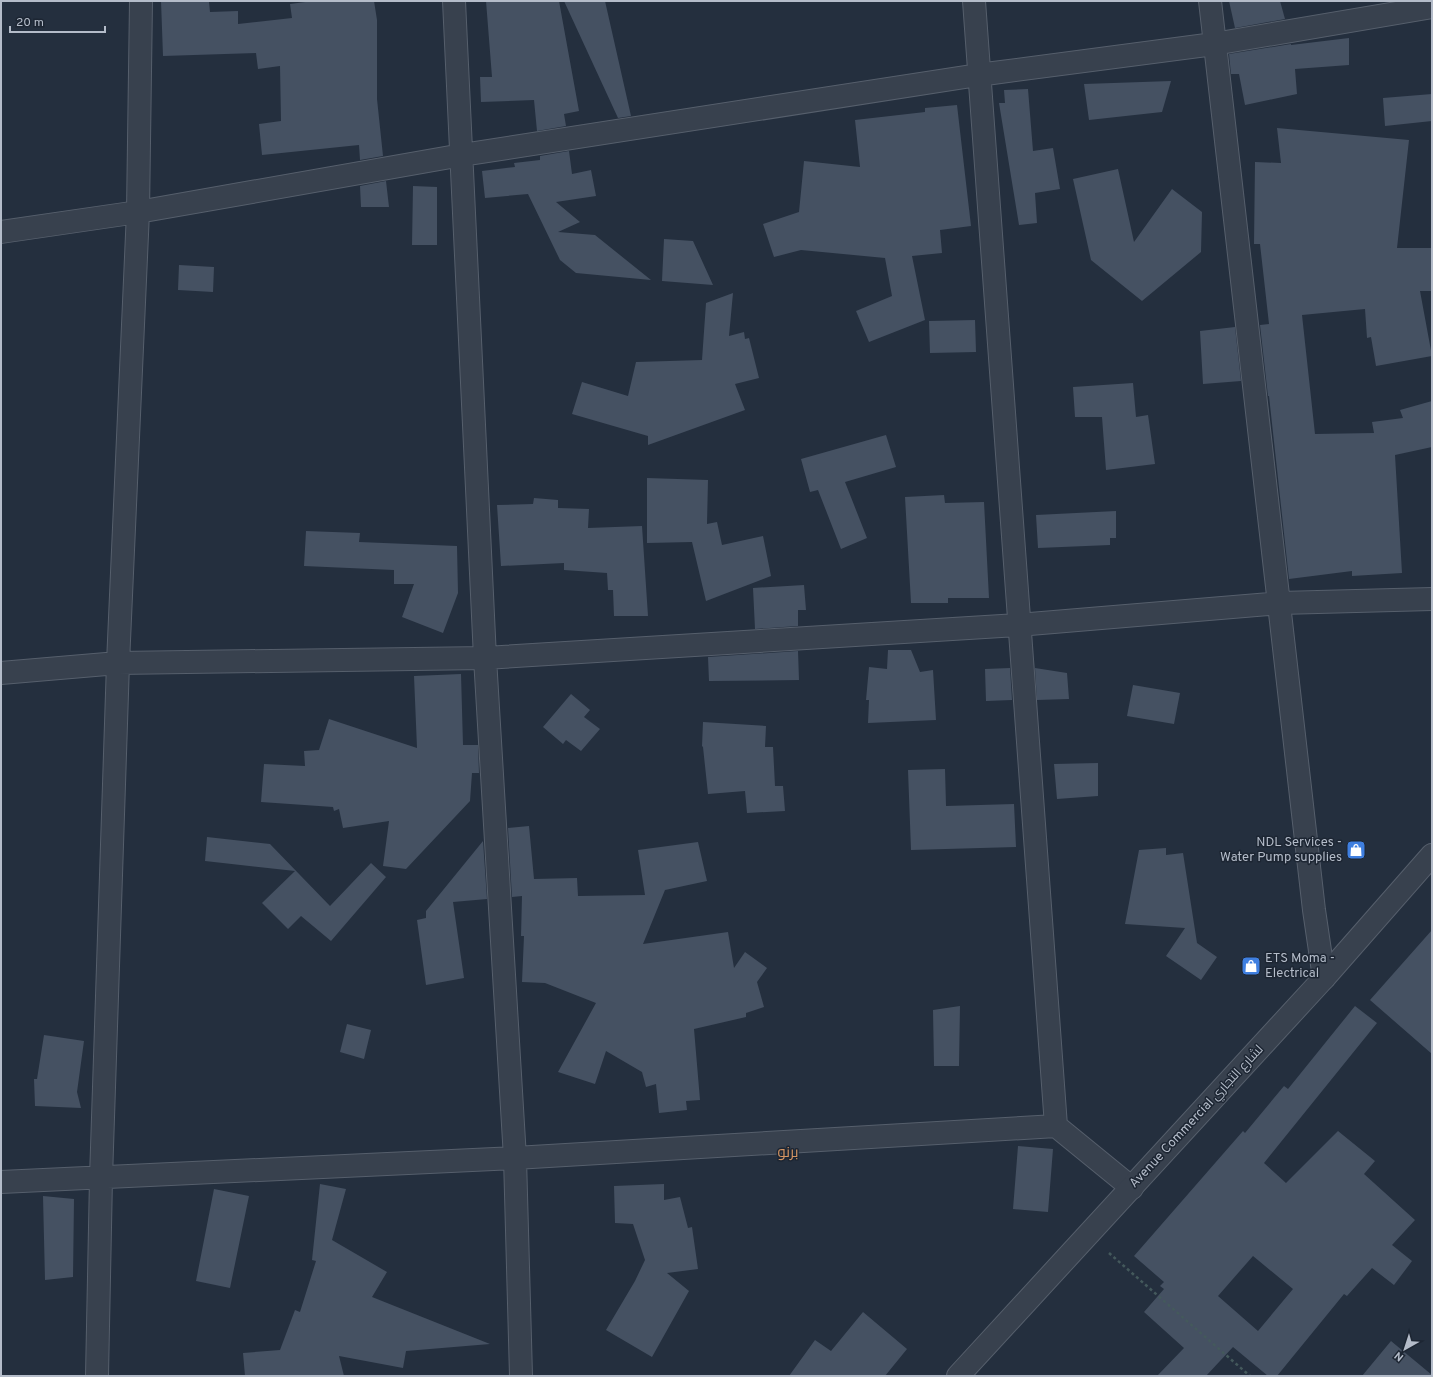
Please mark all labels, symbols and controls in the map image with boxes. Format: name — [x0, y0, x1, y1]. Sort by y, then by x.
scale bar — [10, 8, 105, 34]
text: 20 m — [16, 15, 44, 31]
place label: NDL Services - Water Pump supplies — [1220, 835, 1342, 866]
shop icon: NDL Services - Water Pump supplies — [1345, 839, 1367, 861]
place label: ETS Moma - Electrical — [1265, 951, 1335, 982]
shop icon: ETS Moma - Electrical — [1240, 955, 1262, 977]
street label: Avenue Commercial لشارع التجاري — [1127, 1042, 1268, 1192]
district label: برنو — [777, 1144, 799, 1163]
north arrow — [1385, 1329, 1425, 1369]
text: N — [1392, 1348, 1407, 1364]

